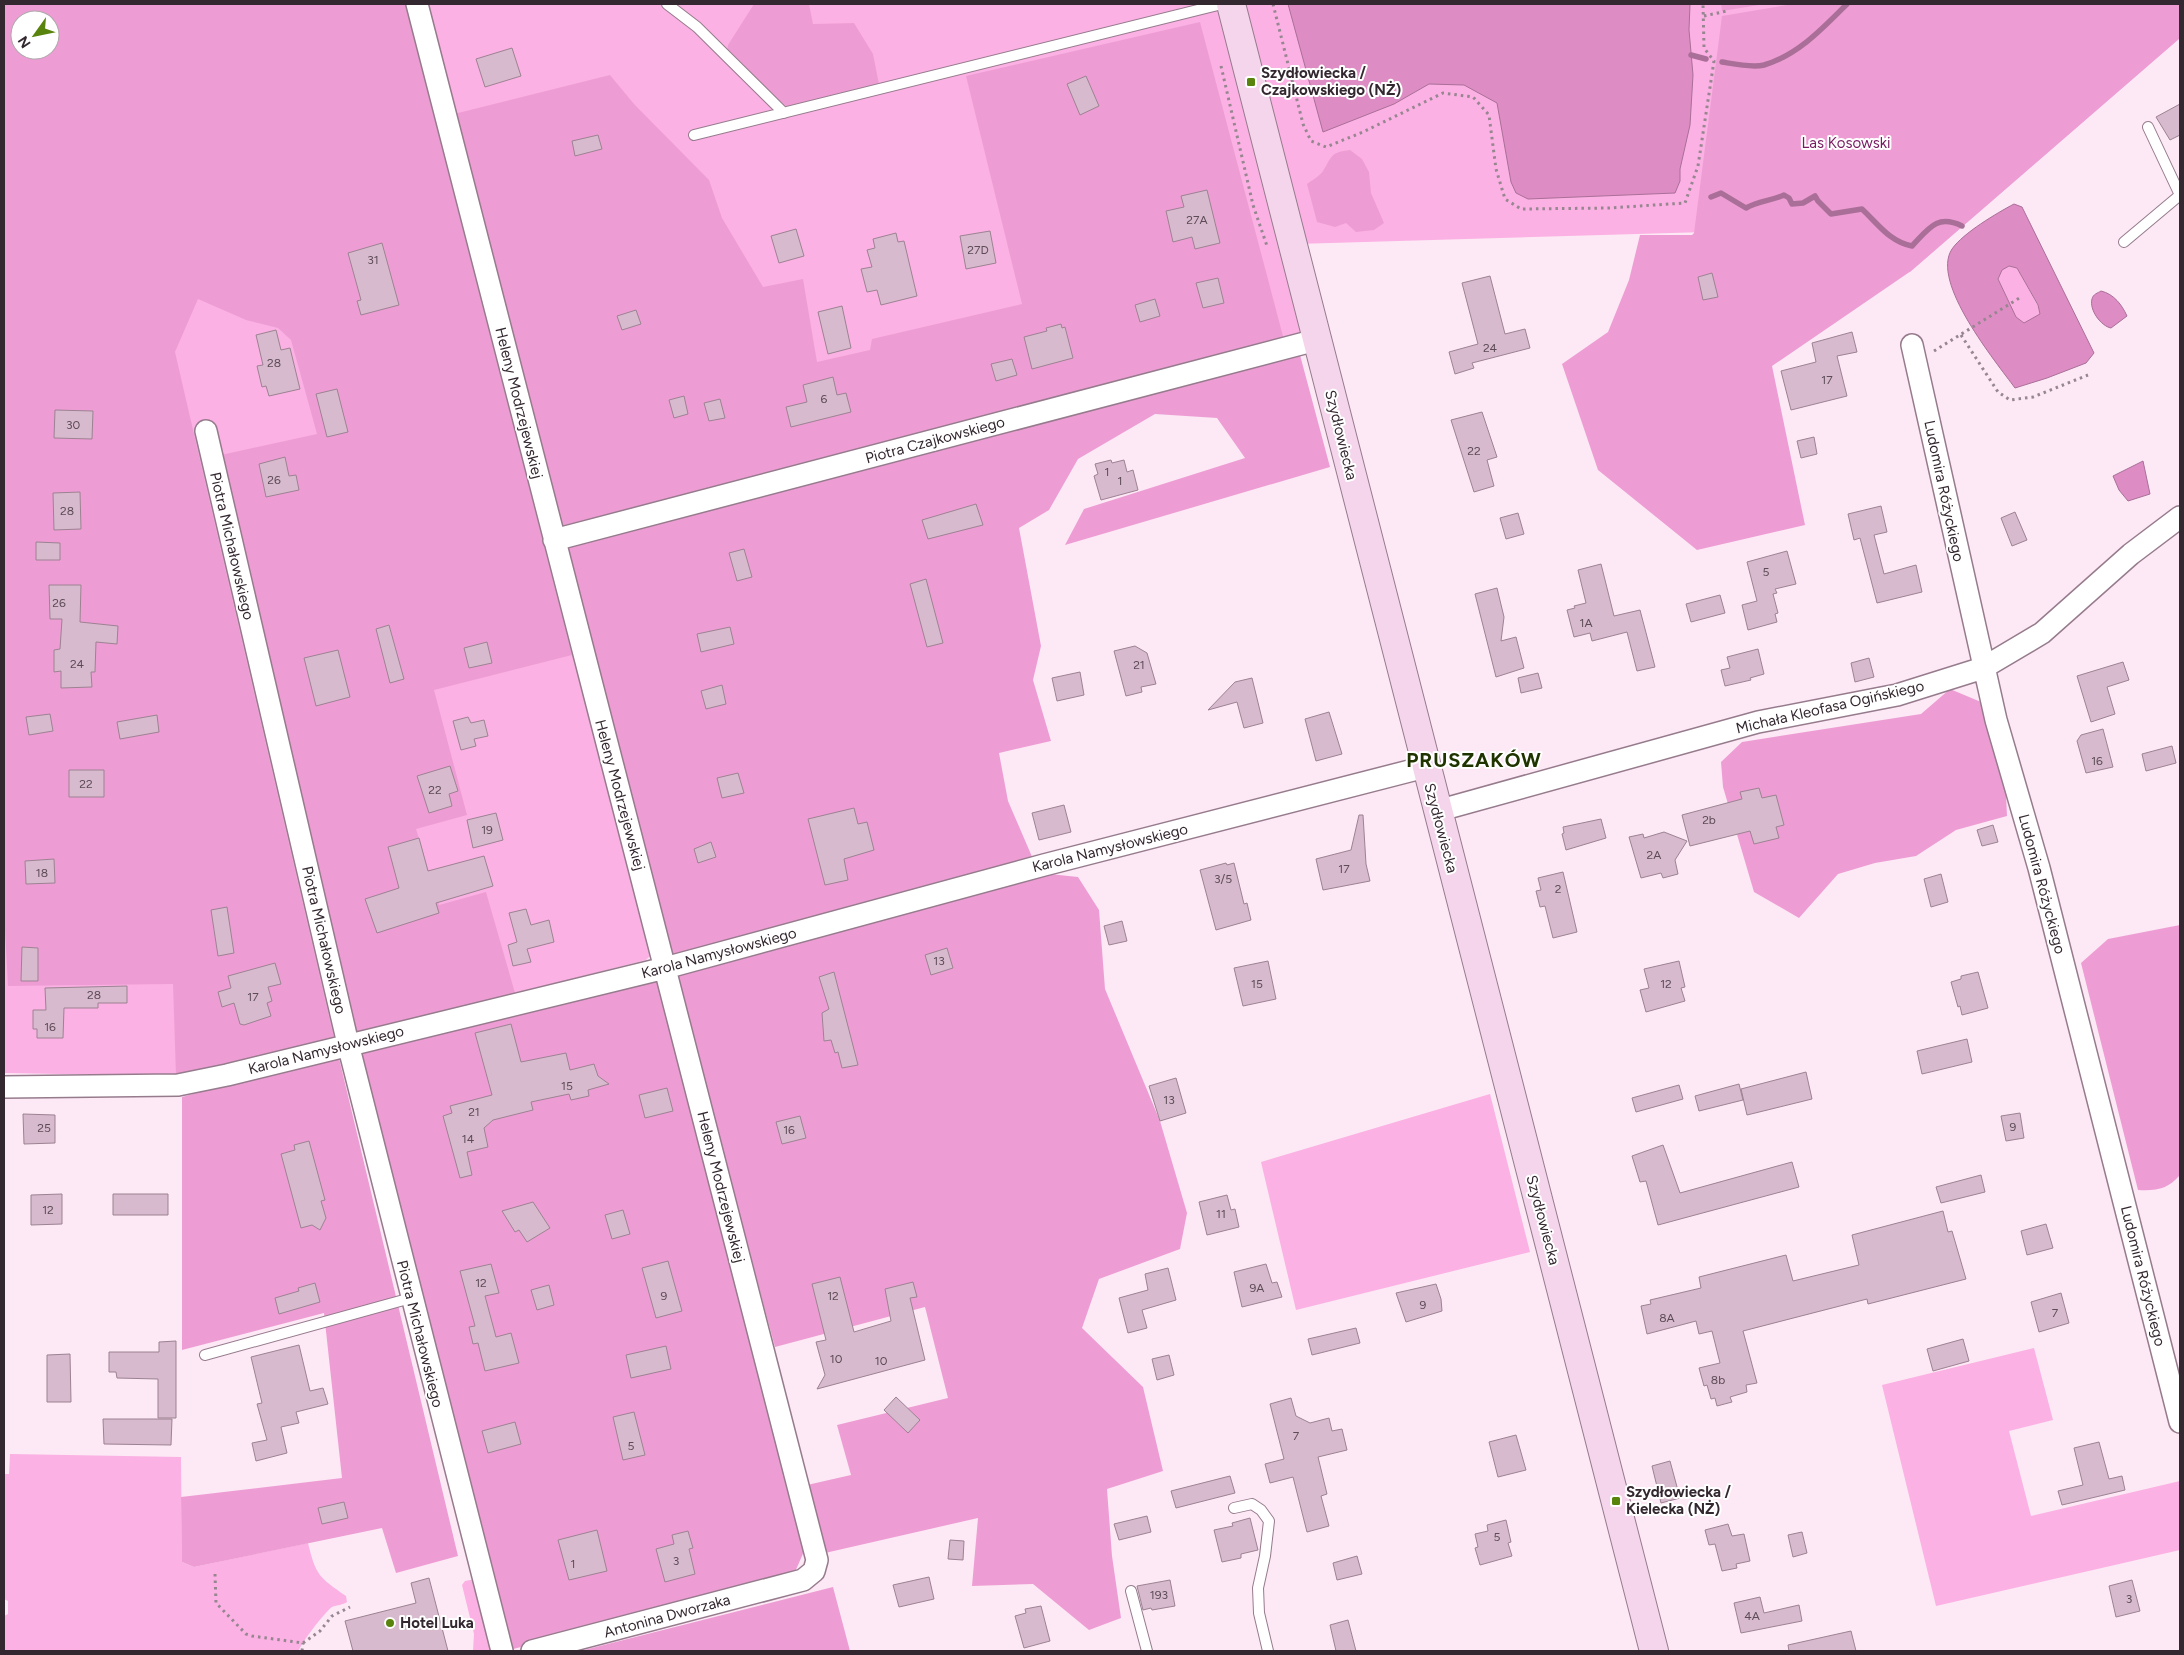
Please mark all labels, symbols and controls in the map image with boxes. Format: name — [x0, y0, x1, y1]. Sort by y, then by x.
north arrow — [10, 10, 60, 60]
text: N — [14, 33, 35, 51]
place label: Szydłowiecka / Czajkowskiego (NŻ) — [1261, 64, 1401, 99]
marker: Szydłowiecka / Czajkowskiego (NŻ) — [1245, 76, 1257, 88]
park label: Las Kosowski — [1802, 134, 1890, 152]
house number: 27A — [1186, 213, 1208, 227]
house number: 27D — [967, 243, 989, 257]
house number: 31 — [367, 253, 379, 267]
street label: Heleny Modrzejewskiej — [491, 325, 547, 481]
house number: 24 — [1483, 341, 1498, 355]
house number: 28 — [267, 356, 281, 370]
house number: 17 — [1821, 373, 1833, 387]
street label: Szydłowiecka — [1321, 388, 1361, 482]
house number: 6 — [821, 392, 828, 406]
street label: Piotra Czajkowskiego — [863, 413, 1007, 467]
house number: 30 — [66, 418, 80, 432]
street label: Ludomira Różyckiego — [1920, 419, 1968, 564]
house number: 22 — [1467, 444, 1481, 458]
house number: 1 — [1105, 465, 1109, 479]
street label: Piotra Michałowskiego — [206, 470, 258, 622]
house number: 26 — [267, 473, 281, 487]
house number: 1 — [1118, 474, 1122, 488]
house number: 28 — [60, 504, 74, 518]
house number: 5 — [1763, 565, 1770, 579]
house number: 26 — [52, 596, 66, 610]
house number: 1A — [1579, 616, 1593, 630]
house number: 24 — [70, 657, 85, 671]
house number: 21 — [1133, 658, 1145, 672]
street label: Michała Kleofasa Ogińskiego — [1734, 677, 1926, 737]
street label: Heleny Modrzejewskiej — [591, 718, 649, 872]
district label: PRUSZAKÓW — [1406, 748, 1542, 772]
house number: 16 — [2091, 754, 2103, 768]
house number: 22 — [79, 777, 93, 791]
street label: Szydłowiecka — [1420, 781, 1462, 875]
house number: 22 — [428, 783, 442, 797]
street label: Ludomira Różyckiego — [2015, 812, 2069, 956]
house number: 2b — [1702, 813, 1716, 827]
street label: Karola Namysłowskiego — [1030, 820, 1190, 876]
house number: 19 — [481, 823, 493, 837]
house number: 2A — [1647, 848, 1661, 862]
house number: 17 — [1338, 862, 1350, 876]
street label: Piotra Michałowskiego — [298, 864, 350, 1016]
house number: 18 — [36, 866, 48, 880]
house number: 3/5 — [1214, 872, 1232, 886]
house number: 2 — [1555, 882, 1561, 896]
street label: Karola Namysłowskiego — [639, 924, 799, 982]
house number: 13 — [933, 954, 945, 968]
house number: 15 — [1251, 977, 1263, 991]
house number: 12 — [1660, 977, 1672, 991]
house number: 28 — [87, 988, 101, 1002]
house number: 17 — [247, 990, 259, 1004]
house number: 16 — [44, 1020, 56, 1034]
street label: Karola Namysłowskiego — [246, 1022, 406, 1078]
house number: 15 — [561, 1079, 573, 1093]
house number: 13 — [1163, 1093, 1175, 1107]
house number: 21 — [468, 1105, 480, 1119]
street label: Heleny Modrzejewskiej — [693, 1109, 749, 1265]
house number: 9 — [2010, 1120, 2017, 1134]
house number: 25 — [37, 1121, 51, 1135]
house number: 16 — [783, 1123, 795, 1137]
house number: 14 — [462, 1132, 475, 1146]
street label: Szydłowiecka — [1522, 1173, 1564, 1267]
house number: 12 — [42, 1203, 54, 1217]
street label: Ludomira Różyckiego — [2117, 1204, 2169, 1348]
house number: 11 — [1216, 1207, 1226, 1221]
street label: Piotra Michałowskiego — [393, 1258, 447, 1410]
house number: 12 — [475, 1276, 487, 1290]
house number: 9A — [1250, 1281, 1264, 1295]
house number: 9 — [661, 1289, 668, 1303]
house number: 12 — [827, 1289, 839, 1303]
house number: 9 — [1420, 1298, 1427, 1312]
house number: 7 — [2052, 1306, 2059, 1320]
house number: 8A — [1659, 1311, 1675, 1325]
house number: 10 — [830, 1352, 843, 1366]
house number: 10 — [875, 1354, 888, 1368]
house number: 8b — [1711, 1373, 1725, 1387]
house number: 7 — [1293, 1429, 1300, 1443]
house number: 5 — [628, 1439, 635, 1453]
place label: Szydłowiecka / Kielecka (NŻ) — [1626, 1483, 1731, 1518]
marker: Szydłowiecka / Kielecka (NŻ) — [1610, 1495, 1622, 1507]
house number: 5 — [1494, 1530, 1501, 1544]
house number: 3 — [673, 1554, 679, 1568]
house number: 1 — [571, 1557, 575, 1571]
house number: 193 — [1150, 1588, 1168, 1602]
street label: Antonina Dworzaka — [602, 1590, 732, 1642]
house number: 3 — [2126, 1592, 2132, 1606]
house number: 4A — [1744, 1609, 1760, 1623]
place label: Hotel Luka — [400, 1614, 474, 1632]
marker: Hotel Luka — [384, 1617, 396, 1629]

